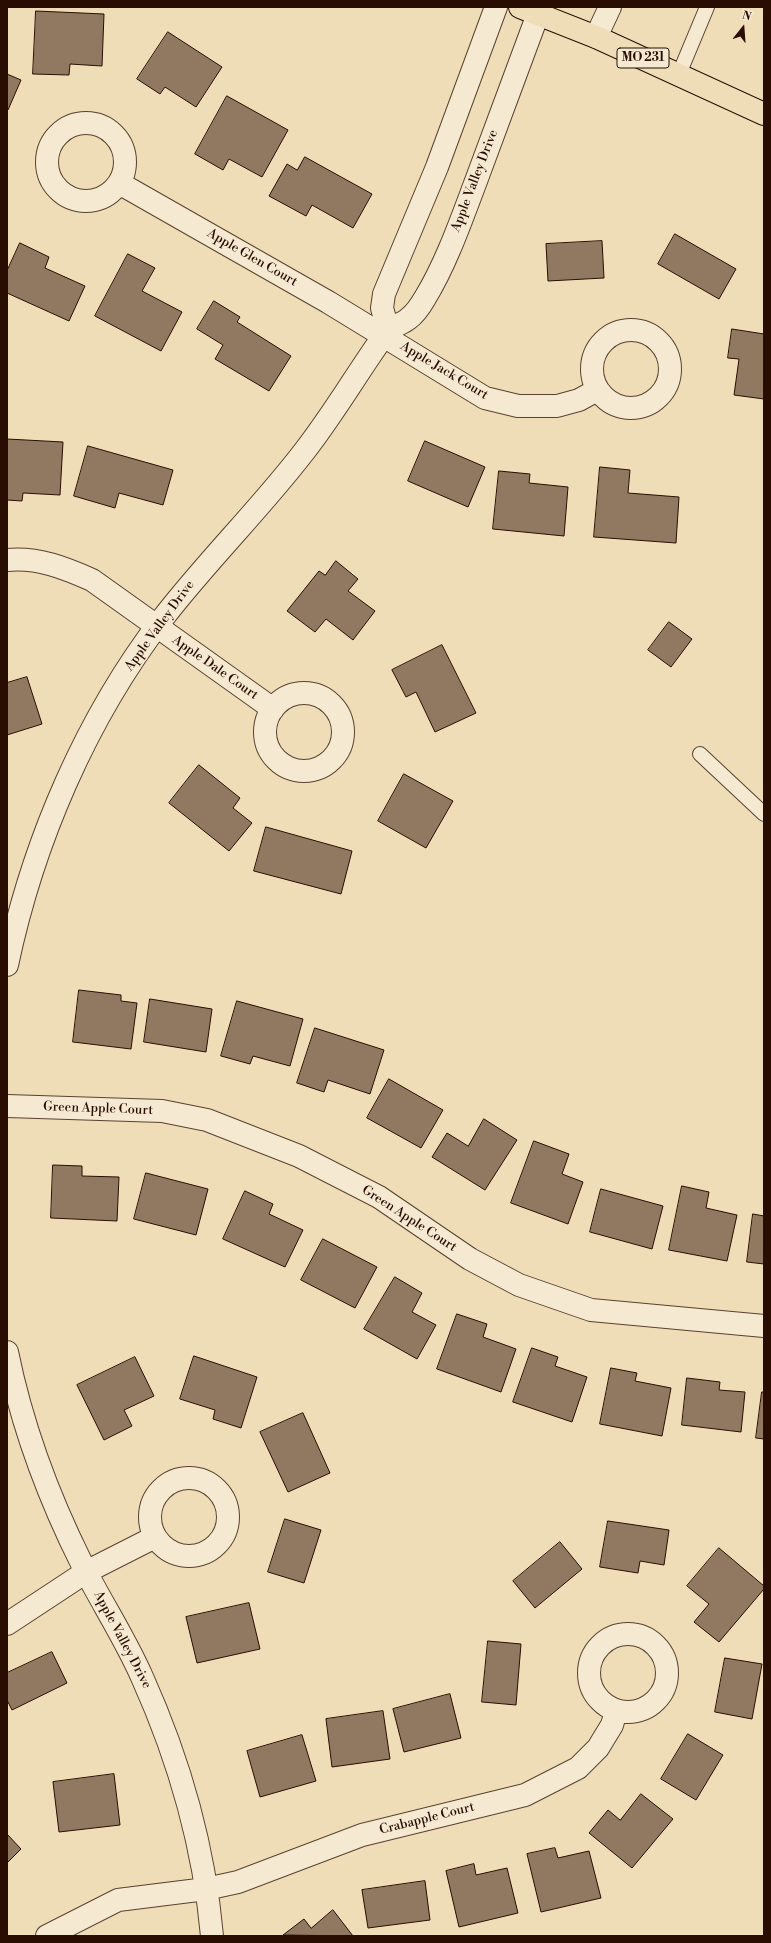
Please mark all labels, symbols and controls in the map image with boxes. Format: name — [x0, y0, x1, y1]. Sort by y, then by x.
north arrow — [723, 8, 763, 48]
text: N — [740, 9, 753, 24]
road number: MO 231 — [617, 48, 669, 68]
street label: Apple Valley Drive — [448, 128, 502, 234]
street label: Apple Glen Court — [204, 226, 300, 290]
street label: Apple Jack Court — [397, 339, 491, 403]
street label: Apple Valley Drive — [122, 578, 198, 674]
street label: Apple Dale Court — [169, 633, 261, 703]
street label: Green Apple Court — [43, 1099, 153, 1119]
street label: Green Apple Court — [359, 1183, 459, 1255]
street label: Apple Valley Drive — [90, 1589, 154, 1691]
street label: Crabapple Court — [378, 1800, 476, 1838]

